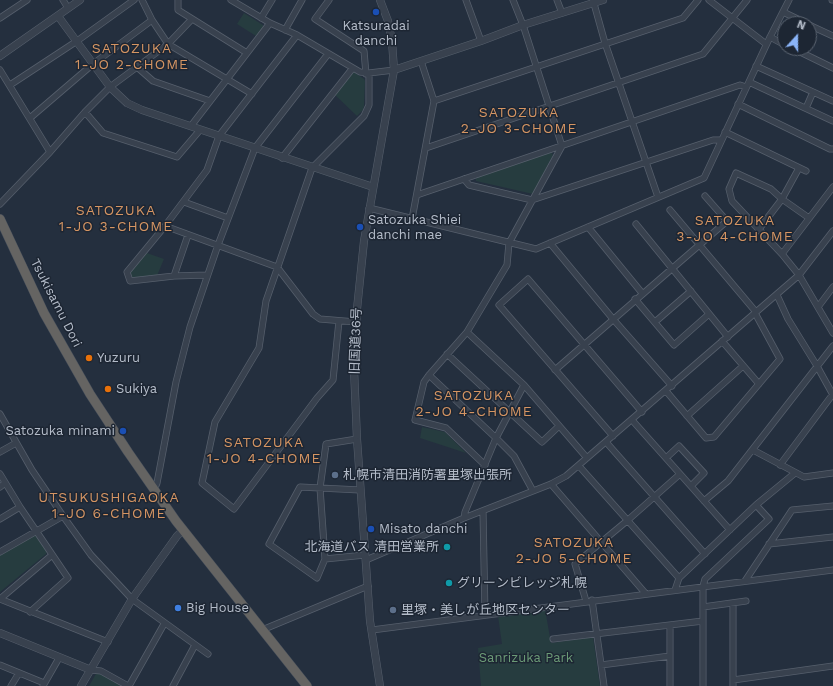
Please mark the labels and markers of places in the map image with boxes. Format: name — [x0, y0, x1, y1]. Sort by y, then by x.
marker: Katsuradai danchi — [371, 7, 381, 17]
place label: Katsuradai danchi — [342, 18, 410, 49]
place label: Satozuka Shiei danchi mae — [368, 212, 461, 243]
marker: Satozuka Shiei danchi mae — [355, 222, 365, 232]
place label: Yuzuru — [97, 350, 140, 366]
marker: Yuzuru — [84, 353, 94, 363]
place label: Sukiya — [116, 381, 157, 397]
marker: Sukiya — [103, 384, 113, 394]
place label: Satozuka minami — [5, 423, 115, 439]
marker: Satozuka minami — [118, 426, 128, 436]
place label: 札幌市清田消防署里塚出張所 — [343, 467, 512, 483]
marker: 札幌市清田消防署里塚出張所 — [330, 470, 340, 480]
place label: Misato danchi — [379, 521, 468, 537]
marker: Misato danchi — [366, 524, 376, 534]
place label: 北海道バス 清田営業所 — [305, 539, 439, 555]
marker: 北海道バス 清田営業所 — [442, 542, 452, 552]
place label: グリーンビレッジ札幌 — [457, 575, 587, 591]
marker: グリーンビレッジ札幌 — [444, 578, 454, 588]
place label: Big House — [186, 600, 249, 616]
place label: 里塚・美しが丘地区センター — [401, 602, 570, 618]
marker: Big House — [173, 603, 183, 613]
marker: 里塚・美しが丘地区センター — [388, 605, 398, 615]

